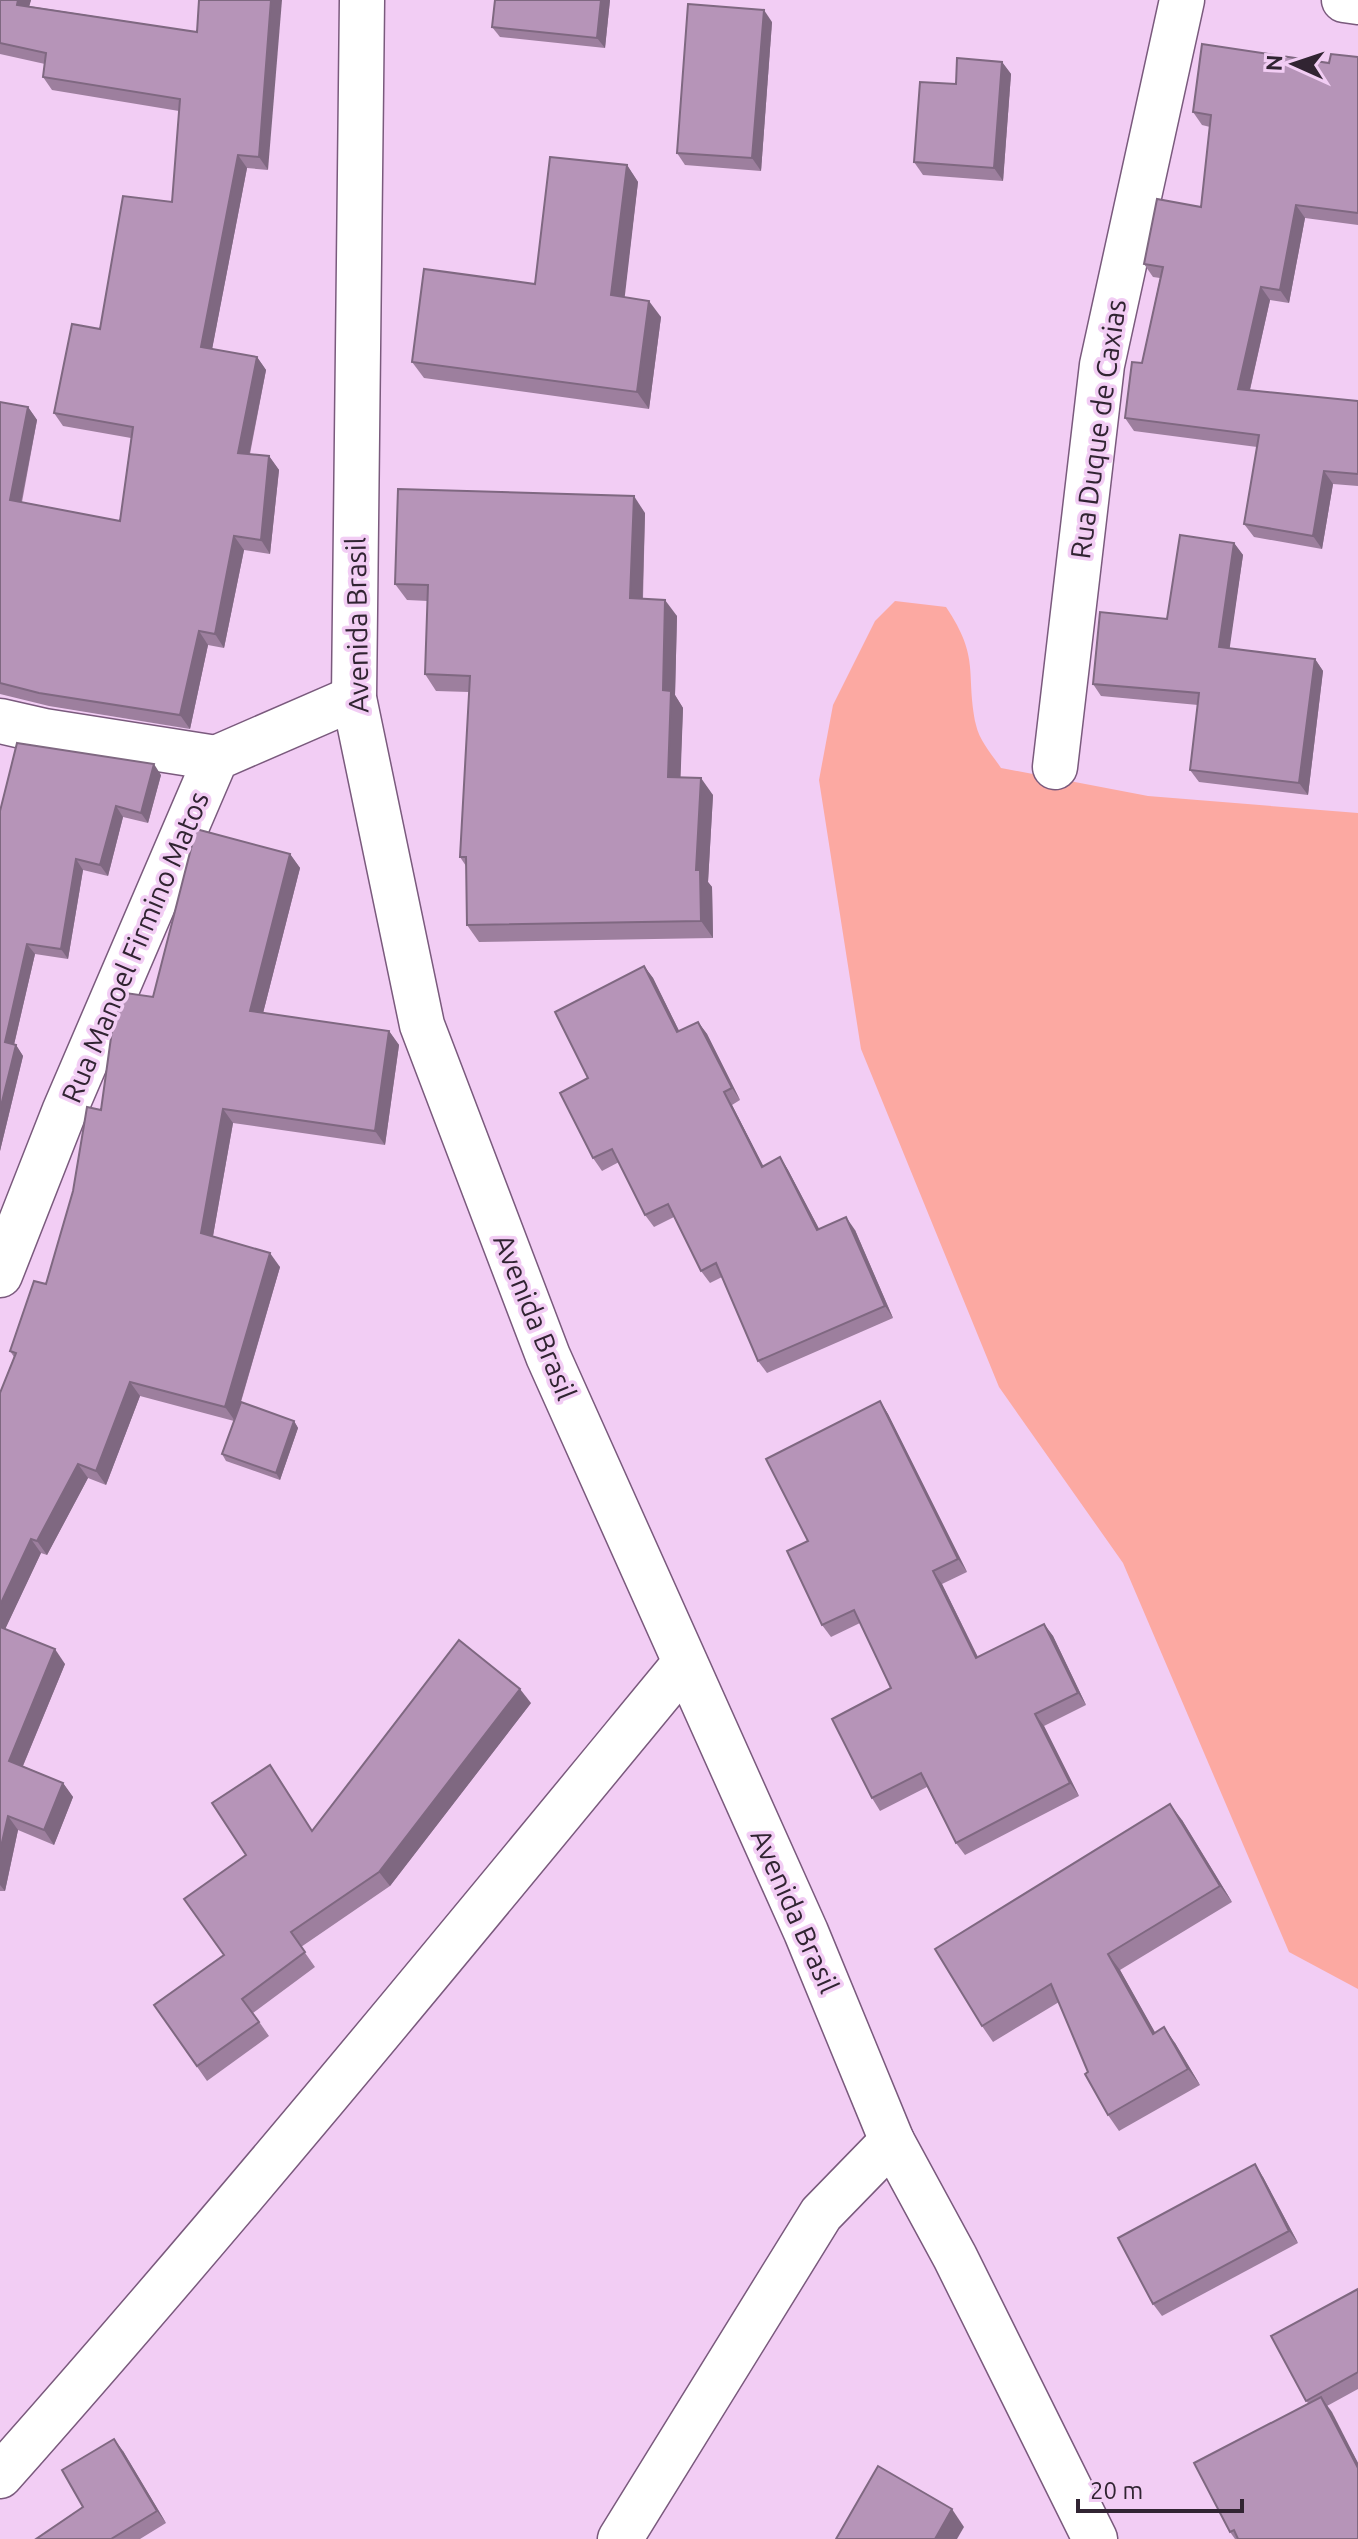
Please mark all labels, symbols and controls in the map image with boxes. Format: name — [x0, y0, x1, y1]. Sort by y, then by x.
north arrow — [1254, 24, 1334, 104]
text: N — [1261, 54, 1286, 72]
street label: Rua Duque de Caxias — [1064, 297, 1131, 561]
street label: Avenida Brasil — [339, 537, 374, 713]
street label: Rua Manoel Firmino Matos — [55, 787, 214, 1107]
street label: Avenida Brasil — [488, 1229, 583, 1404]
street label: Avenida Brasil — [746, 1824, 845, 1997]
scale bar — [1078, 2463, 1242, 2513]
text: 20 m — [1090, 2477, 1143, 2504]

